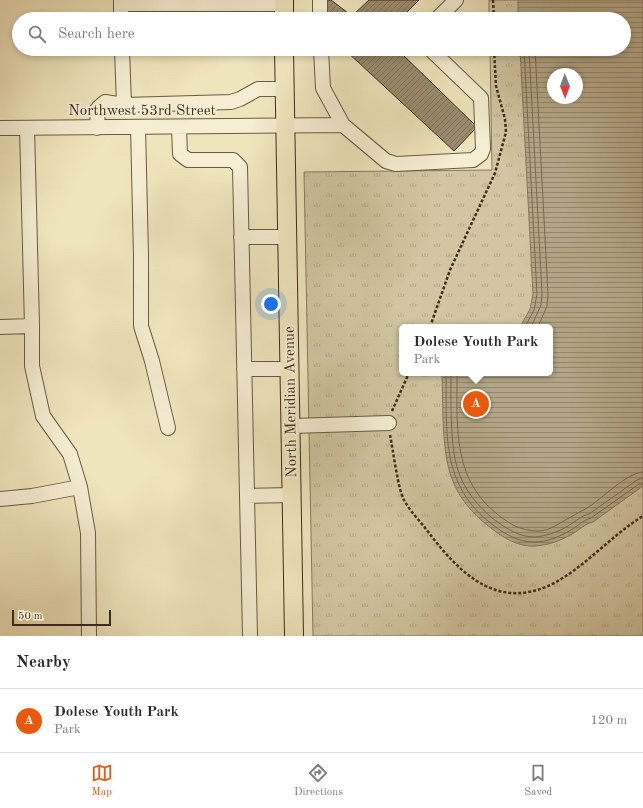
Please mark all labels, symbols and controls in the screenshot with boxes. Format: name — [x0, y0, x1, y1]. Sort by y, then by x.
search box — [12, 12, 631, 56]
icon: search — [26, 23, 48, 45]
text: Search here — [58, 27, 135, 42]
north arrow — [547, 68, 583, 104]
street label: Northwest 53rd Street — [68, 104, 216, 119]
your location — [261, 294, 281, 314]
popup — [399, 324, 553, 376]
street label: North Meridian Avenue — [283, 326, 300, 478]
text: Dolese Youth Park — [413, 335, 539, 350]
text: Park — [413, 353, 440, 366]
pin: A — [463, 389, 489, 419]
scale bar — [12, 608, 111, 627]
text: 50 m — [18, 611, 43, 622]
text: Nearby — [16, 654, 71, 671]
text: Dolese Youth Park — [54, 705, 179, 720]
text: A — [24, 714, 34, 727]
text: 120 m — [590, 714, 627, 727]
text: Park — [54, 723, 81, 736]
tab: Map — [91, 762, 113, 800]
tab: Directions — [294, 762, 343, 800]
tab: Saved — [524, 762, 552, 800]

